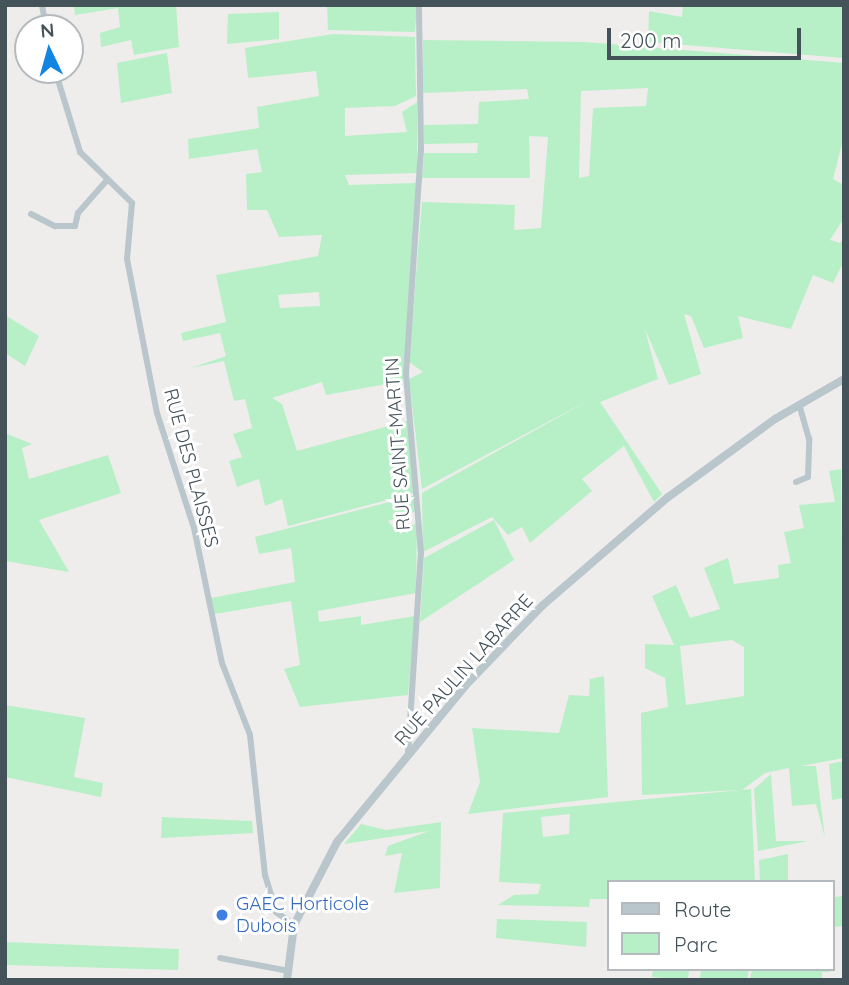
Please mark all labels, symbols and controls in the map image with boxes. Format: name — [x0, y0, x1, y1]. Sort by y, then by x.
north arrow — [14, 14, 84, 84]
scale bar — [611, 14, 805, 58]
text: N — [39, 18, 55, 43]
text: 200 m — [620, 27, 682, 53]
street label: RUE SAINT-MARTIN — [381, 357, 415, 531]
street label: RUE DES PLAISSES — [159, 386, 223, 550]
street label: RUE PAULIN LABARRE — [390, 590, 538, 750]
legend — [608, 880, 835, 971]
place label: GAEC Horticole Dubois — [236, 893, 369, 937]
text: Route — [674, 896, 731, 922]
marker: GAEC Horticole Dubois — [214, 907, 230, 923]
text: Parc — [674, 931, 718, 957]

